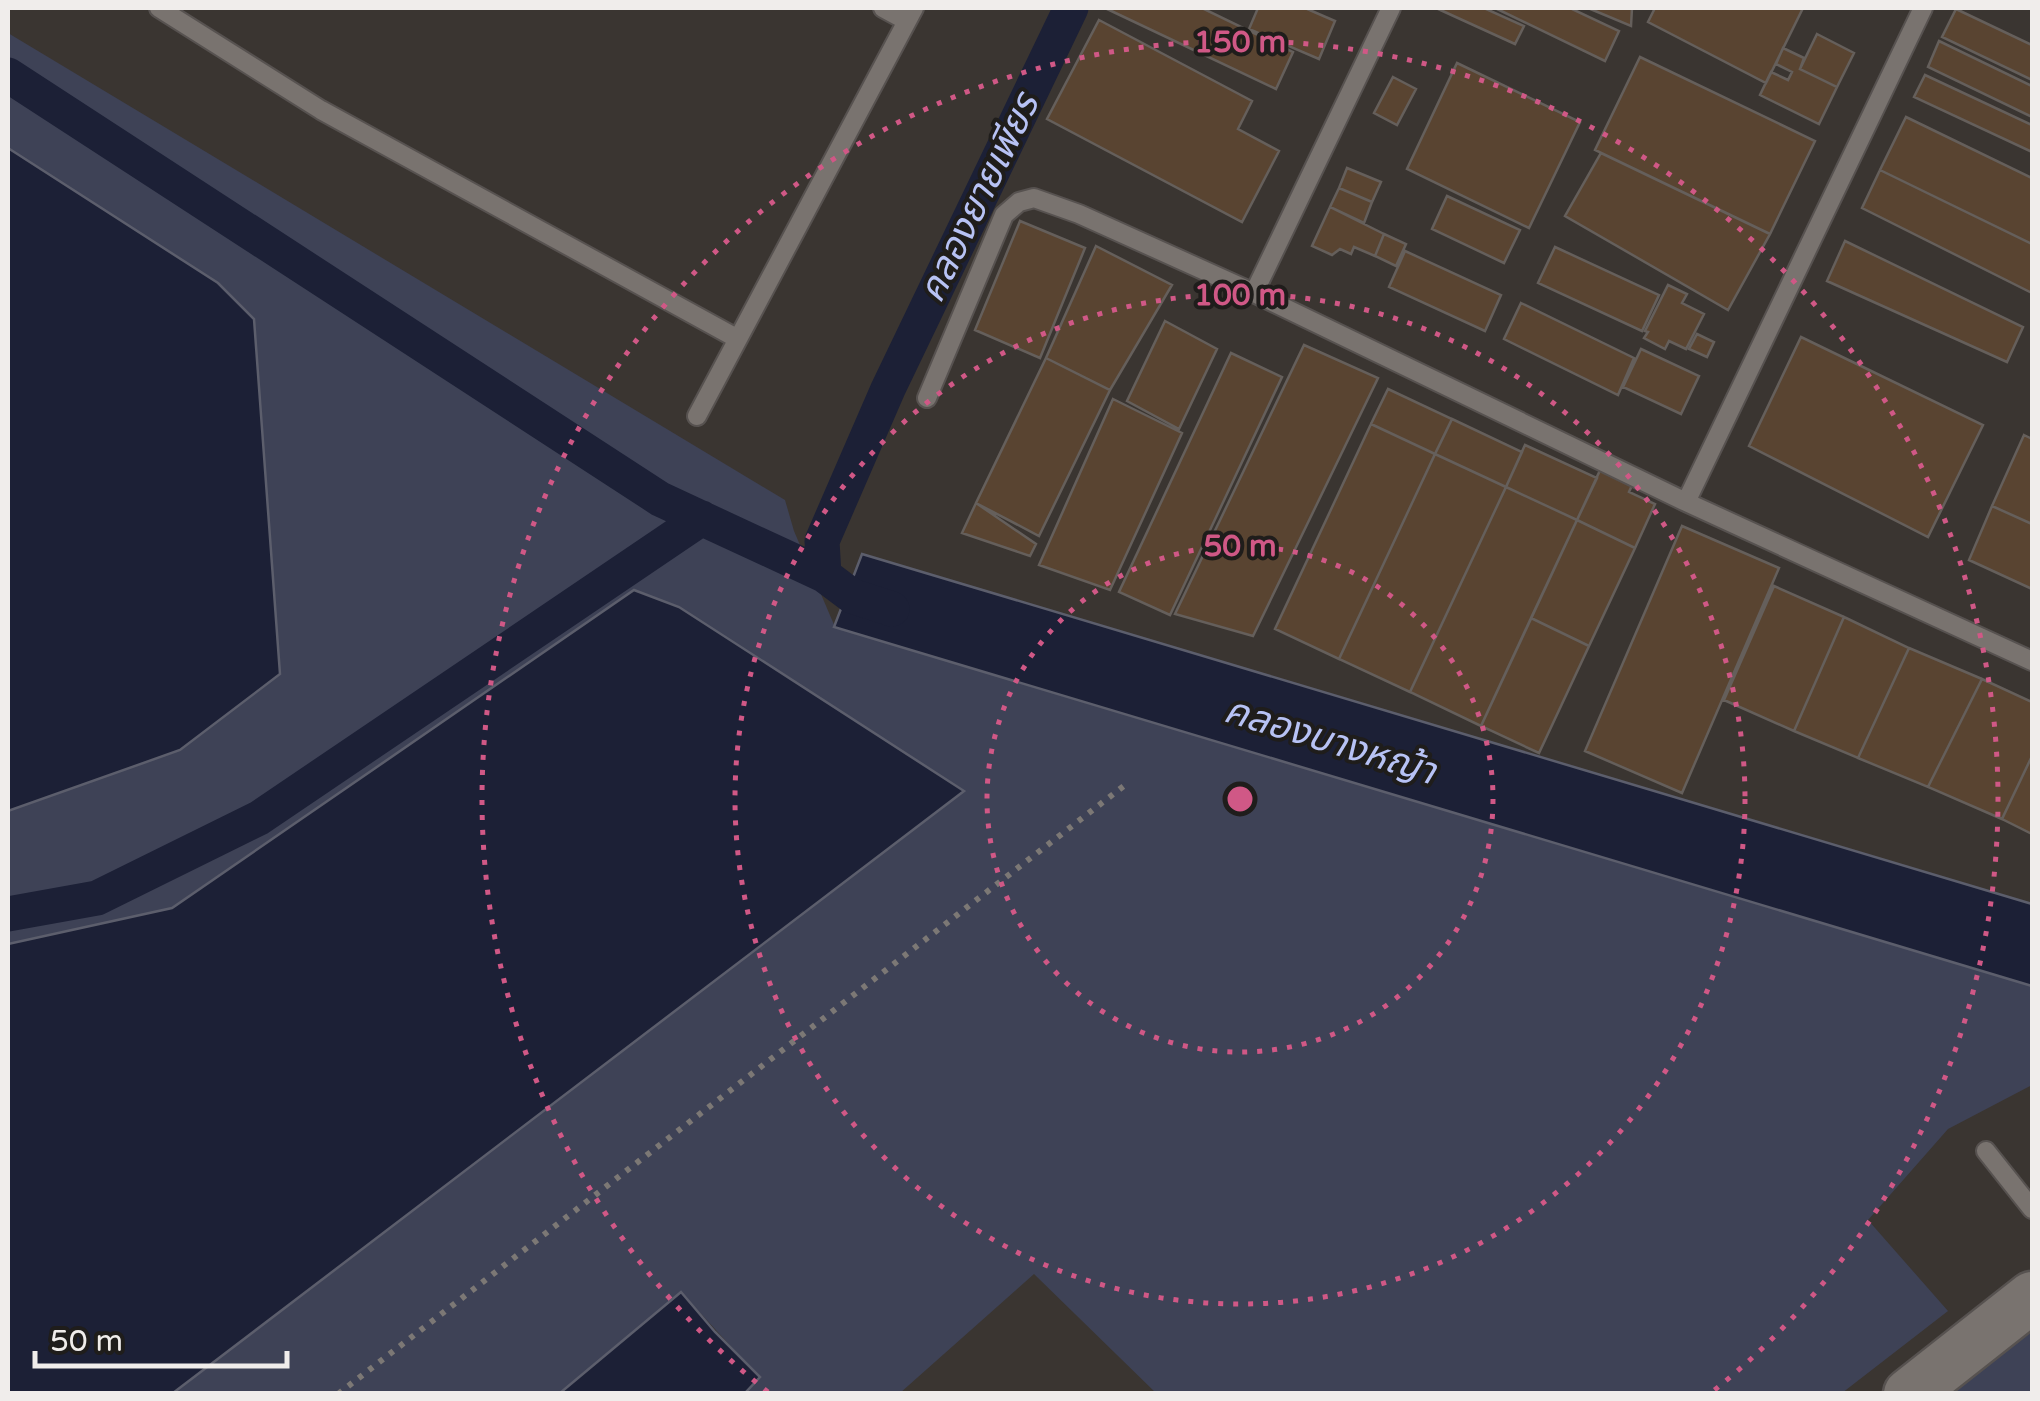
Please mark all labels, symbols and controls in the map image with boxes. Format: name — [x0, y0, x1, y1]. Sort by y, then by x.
text: 150 m — [1194, 24, 1286, 61]
water label: คลองยายเพียร — [909, 84, 1050, 310]
text: 100 m — [1194, 277, 1286, 314]
text: 50 m — [1203, 528, 1277, 565]
water label: คลองบางหญ้า — [1219, 687, 1443, 795]
centre of rings — [1222, 781, 1258, 817]
scale bar — [35, 1306, 288, 1368]
text: 50 m — [50, 1323, 123, 1360]

